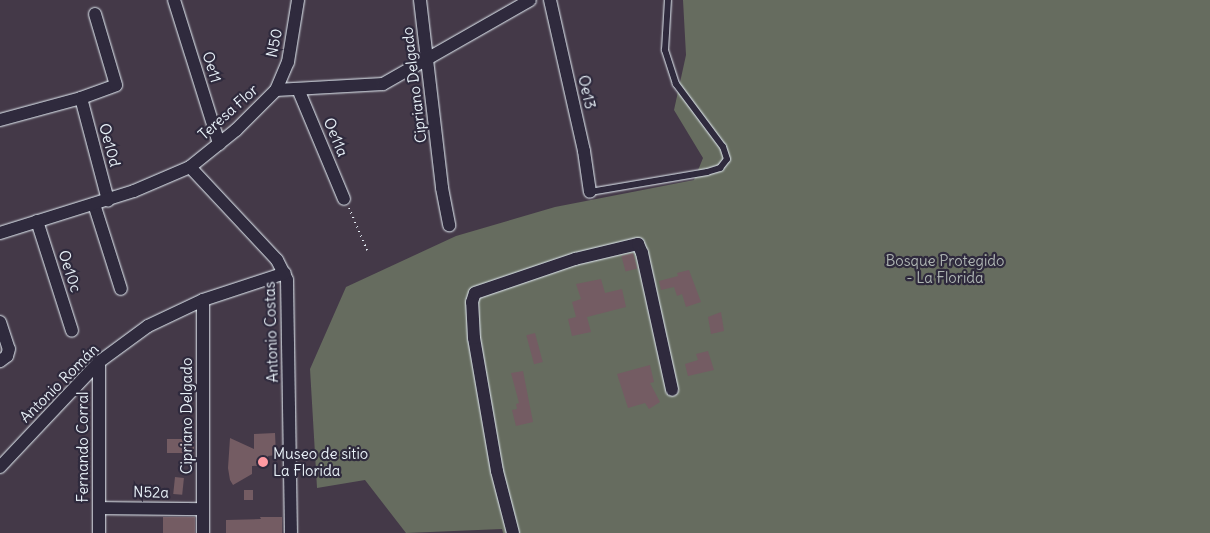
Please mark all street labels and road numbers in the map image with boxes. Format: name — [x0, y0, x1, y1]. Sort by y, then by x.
street label: Cipriano Delgado — [398, 26, 430, 144]
street label: N50 — [262, 27, 286, 59]
street label: Oe11 — [199, 49, 225, 85]
street label: Oe13 — [574, 73, 600, 111]
street label: Teresa Flor — [194, 81, 262, 143]
street label: Oe11a — [320, 115, 352, 159]
street label: Oe10d — [96, 121, 124, 169]
street label: Oe10c — [55, 248, 85, 294]
street label: Antonio Costas — [260, 281, 282, 383]
street label: Antonio Román — [16, 340, 102, 426]
street label: Cipriano Delgado — [178, 358, 196, 474]
street label: Fernando Corral — [74, 392, 92, 502]
street label: N52a — [133, 483, 169, 501]

